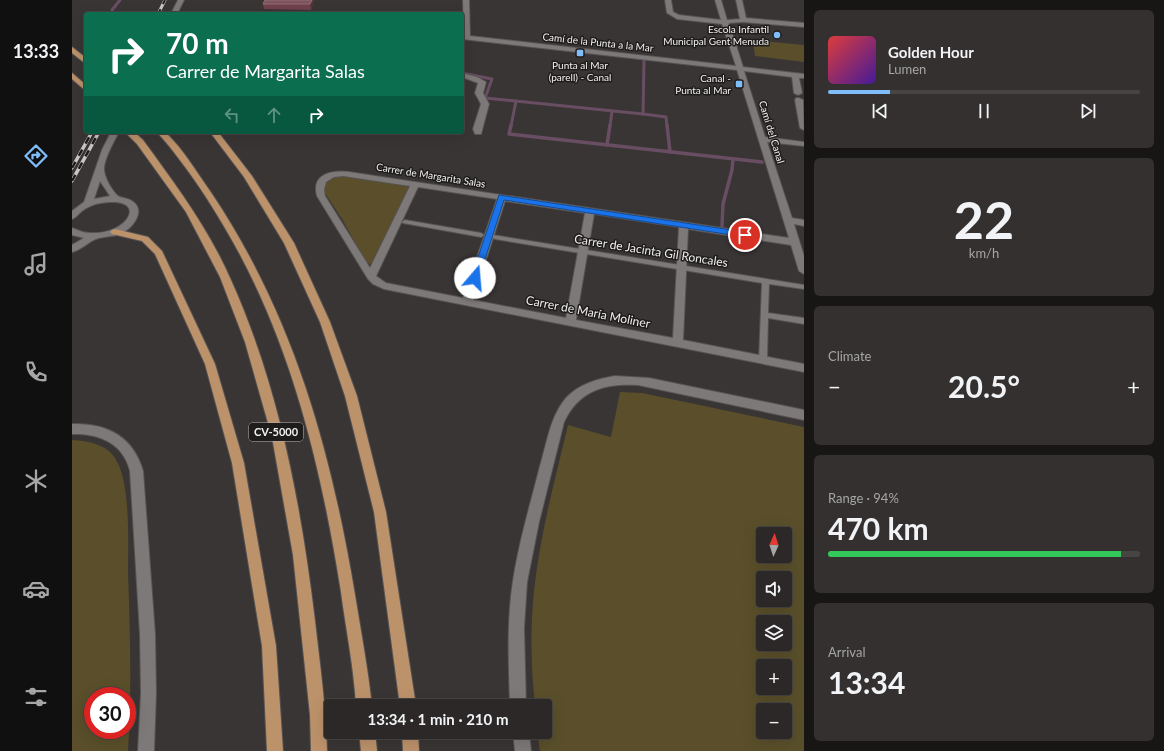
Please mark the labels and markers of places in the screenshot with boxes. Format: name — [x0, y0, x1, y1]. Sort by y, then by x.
place label: Escola Infantil Municipal Gent Menuda — [663, 23, 769, 47]
marker: Escola Infantil Municipal Gent Menuda — [772, 30, 782, 40]
marker: Punta al Mar (parell) - Canal — [575, 48, 585, 58]
place label: Punta al Mar (parell) - Canal — [549, 59, 611, 83]
place label: Canal - Punta al Mar — [675, 72, 731, 96]
marker: Canal - Punta al Mar — [734, 79, 744, 89]
pin — [728, 218, 762, 252]

